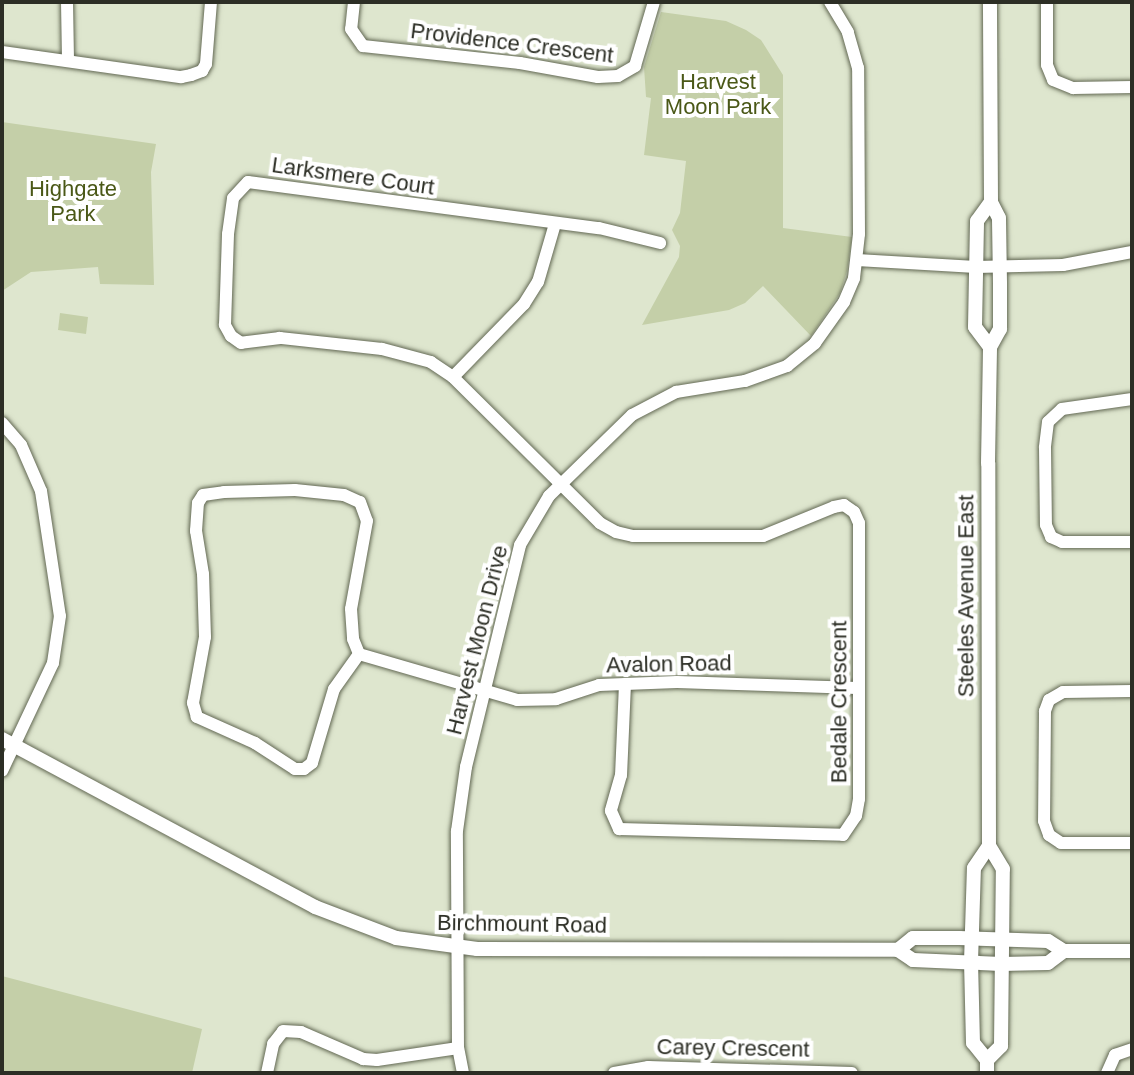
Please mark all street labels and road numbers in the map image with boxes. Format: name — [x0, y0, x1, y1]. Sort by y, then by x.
street label: Providence Crescent — [409, 17, 615, 69]
street label: Larksmere Court — [270, 152, 436, 200]
street label: Steeles Avenue East — [953, 494, 979, 698]
street label: Harvest Moon Drive — [441, 542, 513, 738]
street label: Bedale Crescent — [826, 621, 852, 783]
street label: Avalon Road — [606, 650, 732, 678]
street label: Birchmount Road — [437, 909, 607, 939]
street label: Carey Crescent — [656, 1033, 810, 1063]

